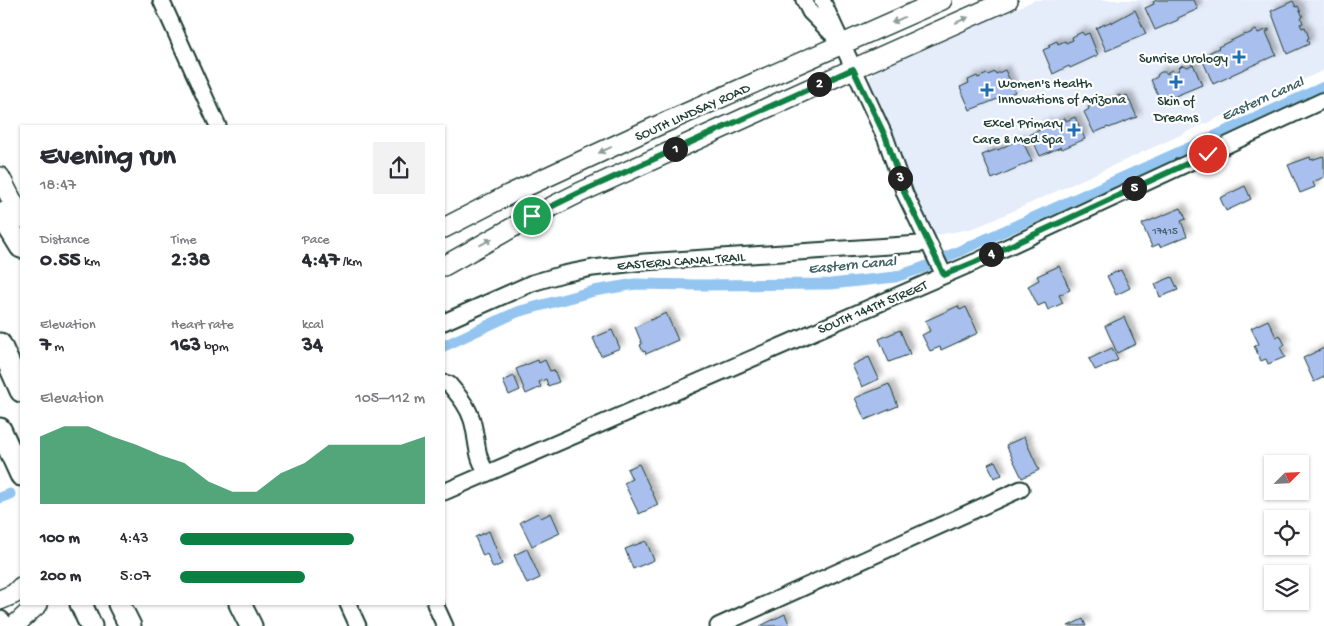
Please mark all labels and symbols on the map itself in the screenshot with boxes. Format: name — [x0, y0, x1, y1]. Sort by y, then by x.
one-way arrow — [891, 16, 905, 24]
one-way arrow — [955, 16, 969, 24]
marker: Sunrise Urology — [1232, 50, 1246, 64]
place label: Sunrise Urology — [1139, 51, 1228, 68]
pin: 2 — [806, 72, 832, 96]
water label: Eastern Canal — [1219, 73, 1308, 126]
marker: Skin of Dreams — [1169, 75, 1183, 89]
place label: Women's Health Innovations of Arizona — [998, 76, 1127, 109]
street label: SOUTH LINDSAY ROAD — [633, 80, 754, 146]
marker: Women's Health Innovations of Arizona — [980, 83, 994, 97]
place label: Skin of Dreams — [1153, 94, 1199, 127]
place label: Excel Primary Care & Med Spa — [973, 116, 1064, 149]
marker: Excel Primary Care & Med Spa — [1067, 123, 1081, 137]
pin — [1187, 133, 1229, 175]
pin: 1 — [662, 136, 688, 162]
one-way arrow — [598, 146, 612, 154]
pin: 3 — [888, 166, 912, 190]
pin: 5 — [1122, 176, 1146, 200]
pin — [511, 195, 553, 237]
house number: 17415 — [1151, 226, 1178, 238]
one-way arrow — [479, 238, 493, 246]
pin: 4 — [978, 242, 1004, 266]
street label: EASTERN CANAL TRAIL — [616, 249, 747, 275]
water label: Eastern Canal — [807, 253, 899, 279]
street label: SOUTH 144TH STREET — [816, 277, 931, 339]
north arrow — [1264, 455, 1309, 500]

